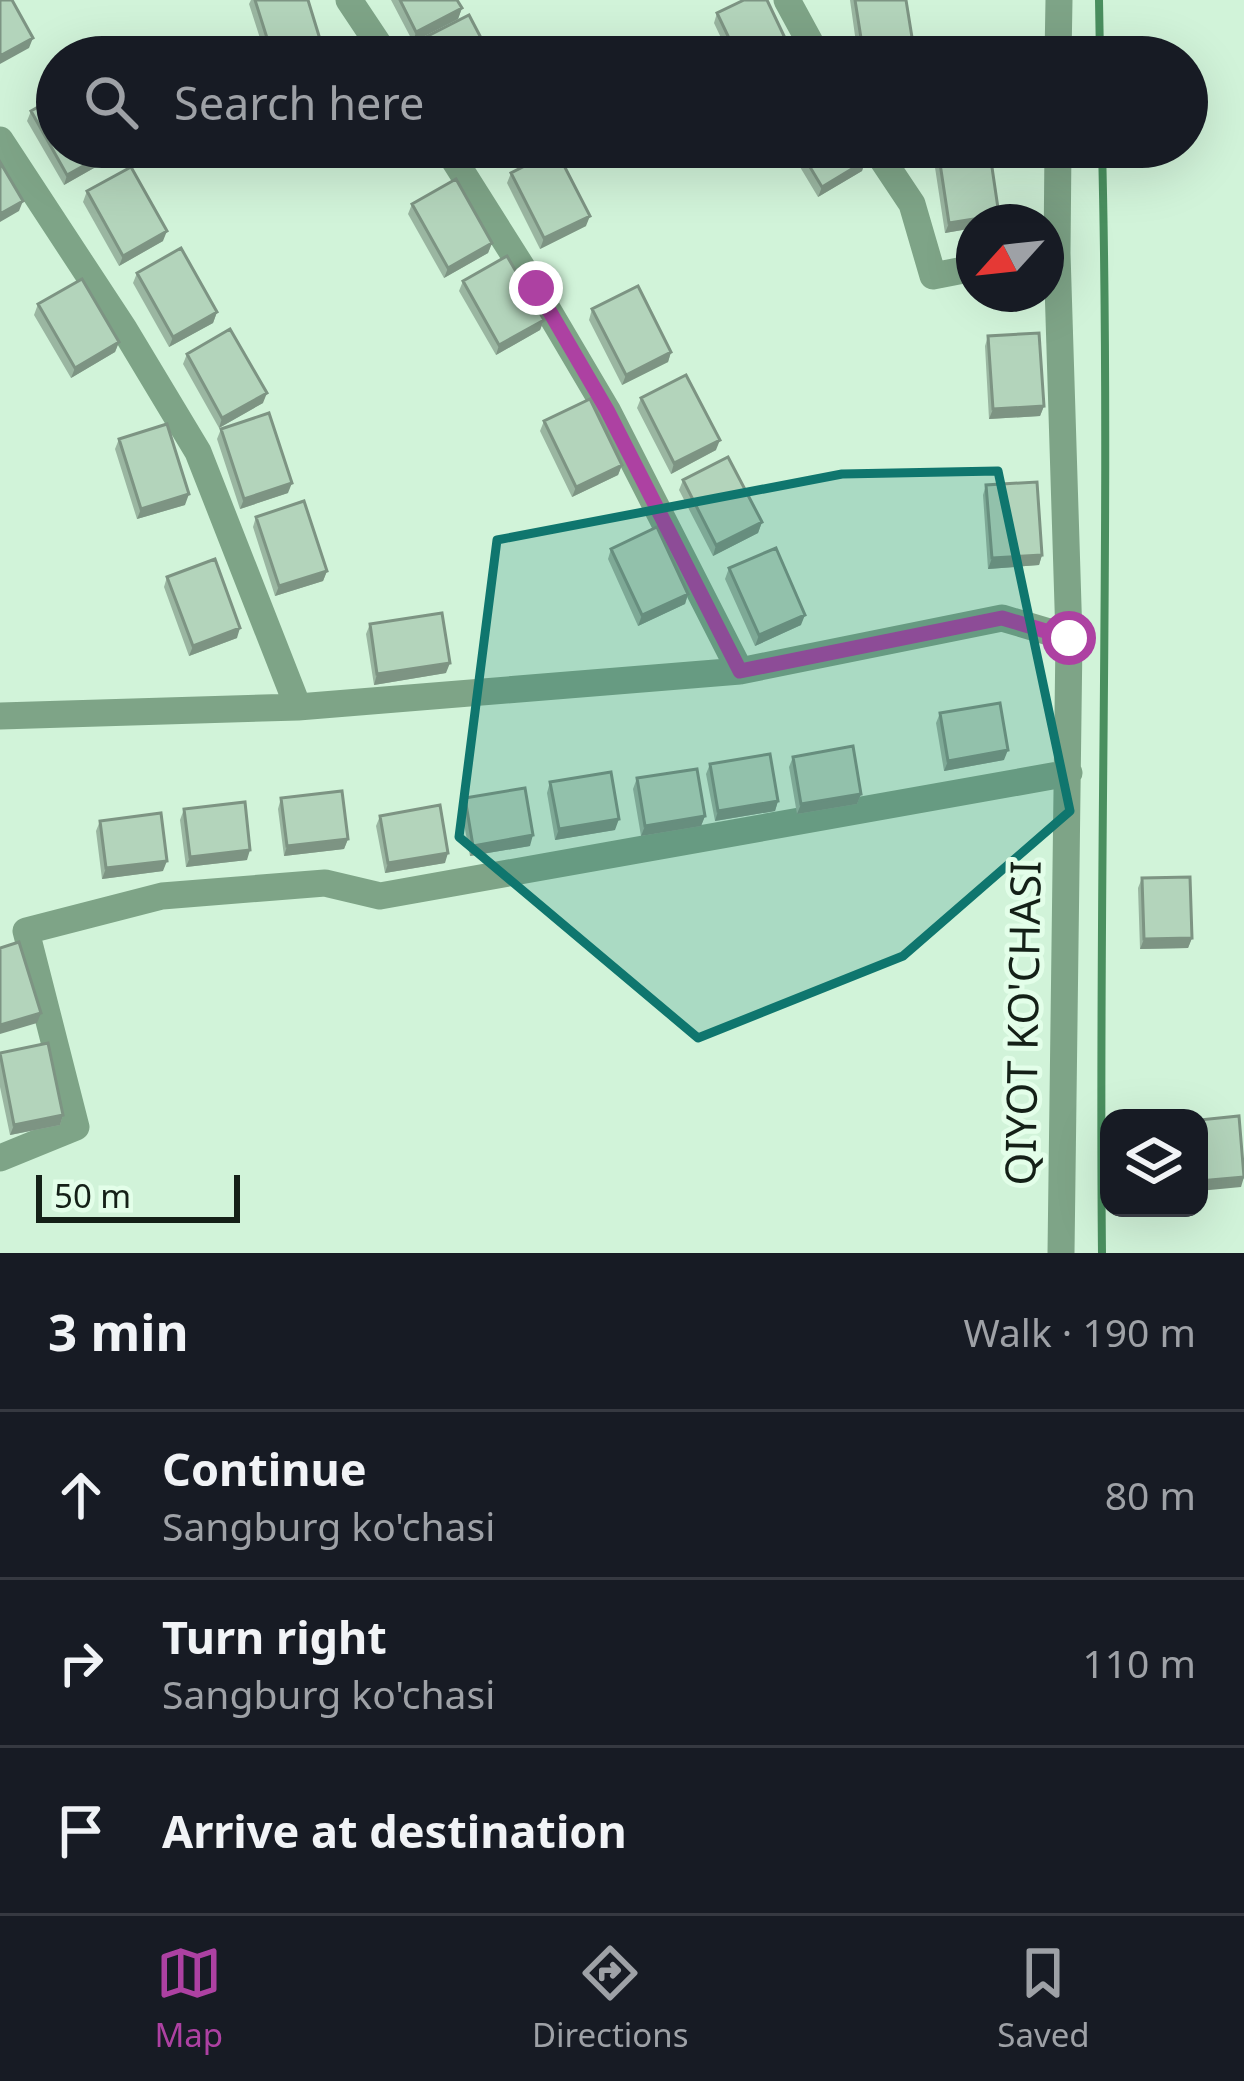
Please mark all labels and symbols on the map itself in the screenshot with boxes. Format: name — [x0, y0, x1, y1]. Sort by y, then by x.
north arrow — [956, 204, 1064, 312]
route end — [509, 261, 563, 315]
route start — [1042, 611, 1096, 665]
street label: QIYOT KO'CHASI — [990, 860, 1053, 1186]
scale bar — [36, 1169, 240, 1222]

